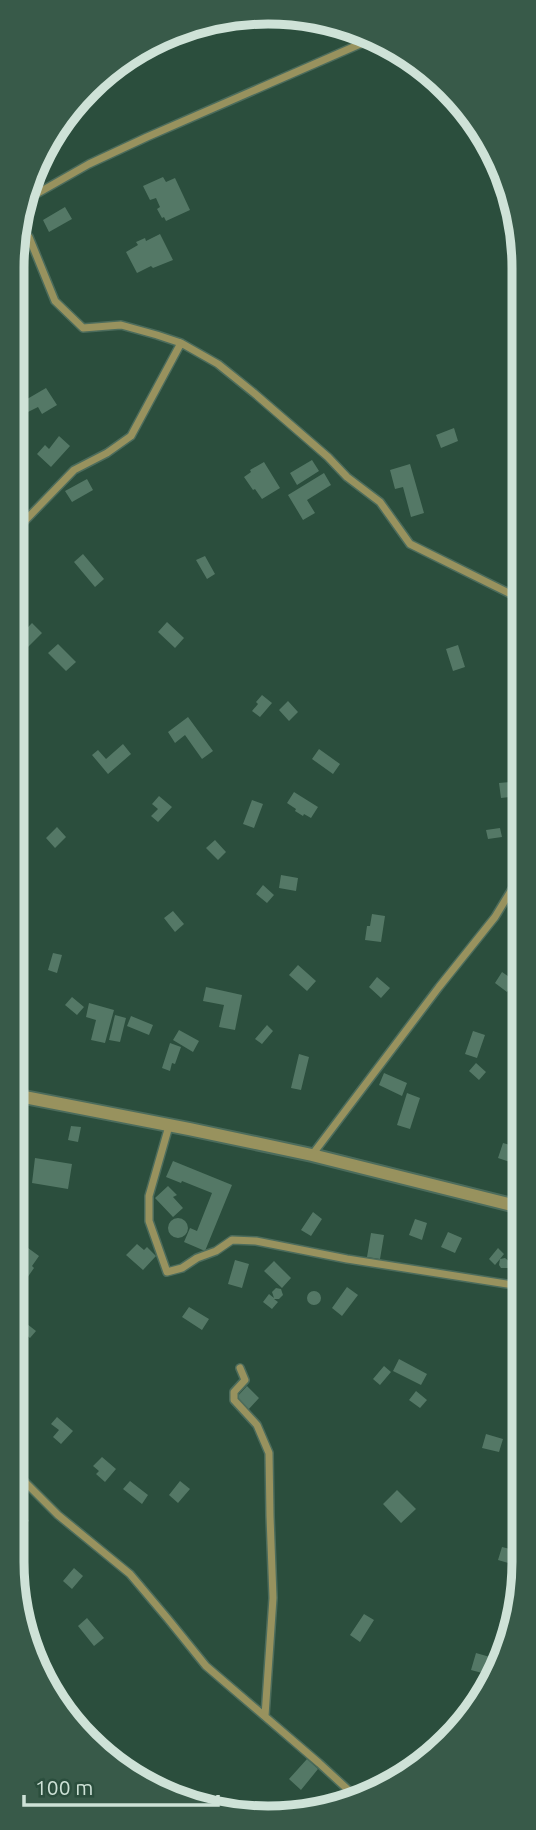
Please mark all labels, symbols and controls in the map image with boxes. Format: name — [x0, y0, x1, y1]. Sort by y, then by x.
scale bar — [24, 1764, 219, 1808]
text: 100 m — [35, 1775, 93, 1799]

